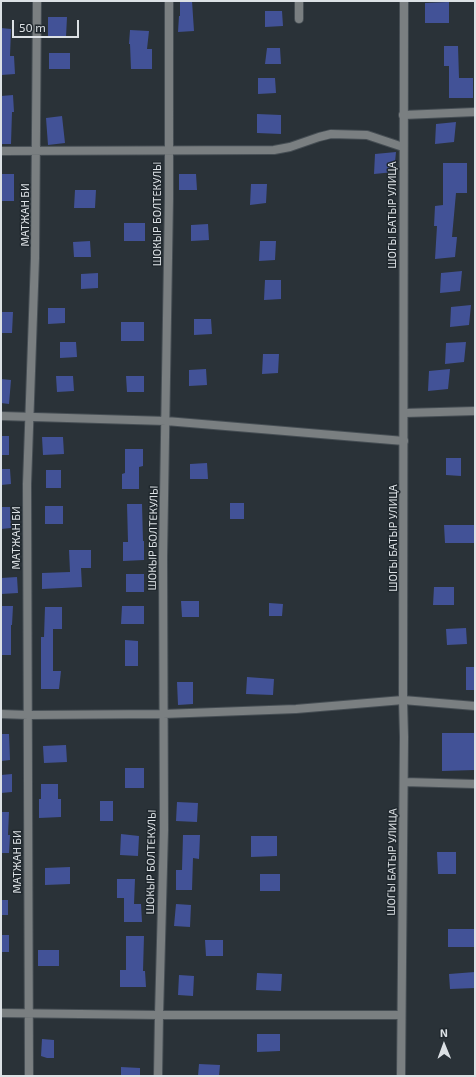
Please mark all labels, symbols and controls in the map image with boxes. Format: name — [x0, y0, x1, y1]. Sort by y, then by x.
scale bar — [14, 12, 81, 38]
text: 50 m — [19, 20, 46, 34]
street label: ШОГЫ БАТЫР УЛИЦА — [385, 161, 399, 269]
street label: ШОКЫР БОЛТЕКУЛЫ — [150, 162, 164, 266]
street label: МАТЖАН БИ — [18, 183, 32, 247]
street label: ШОГЫ БАТЫР УЛИЦА — [386, 484, 400, 592]
street label: ШОКЫР БОЛТЕКУЛЫ — [145, 486, 161, 590]
street label: МАТЖАН БИ — [9, 506, 23, 570]
street label: ШОГЫ БАТЫР УЛИЦА — [384, 808, 400, 916]
street label: ШОКЫР БОЛТЕКУЛЫ — [143, 810, 159, 914]
street label: МАТЖАН БИ — [10, 830, 24, 894]
north arrow — [424, 1025, 464, 1065]
text: N — [440, 1026, 448, 1039]

